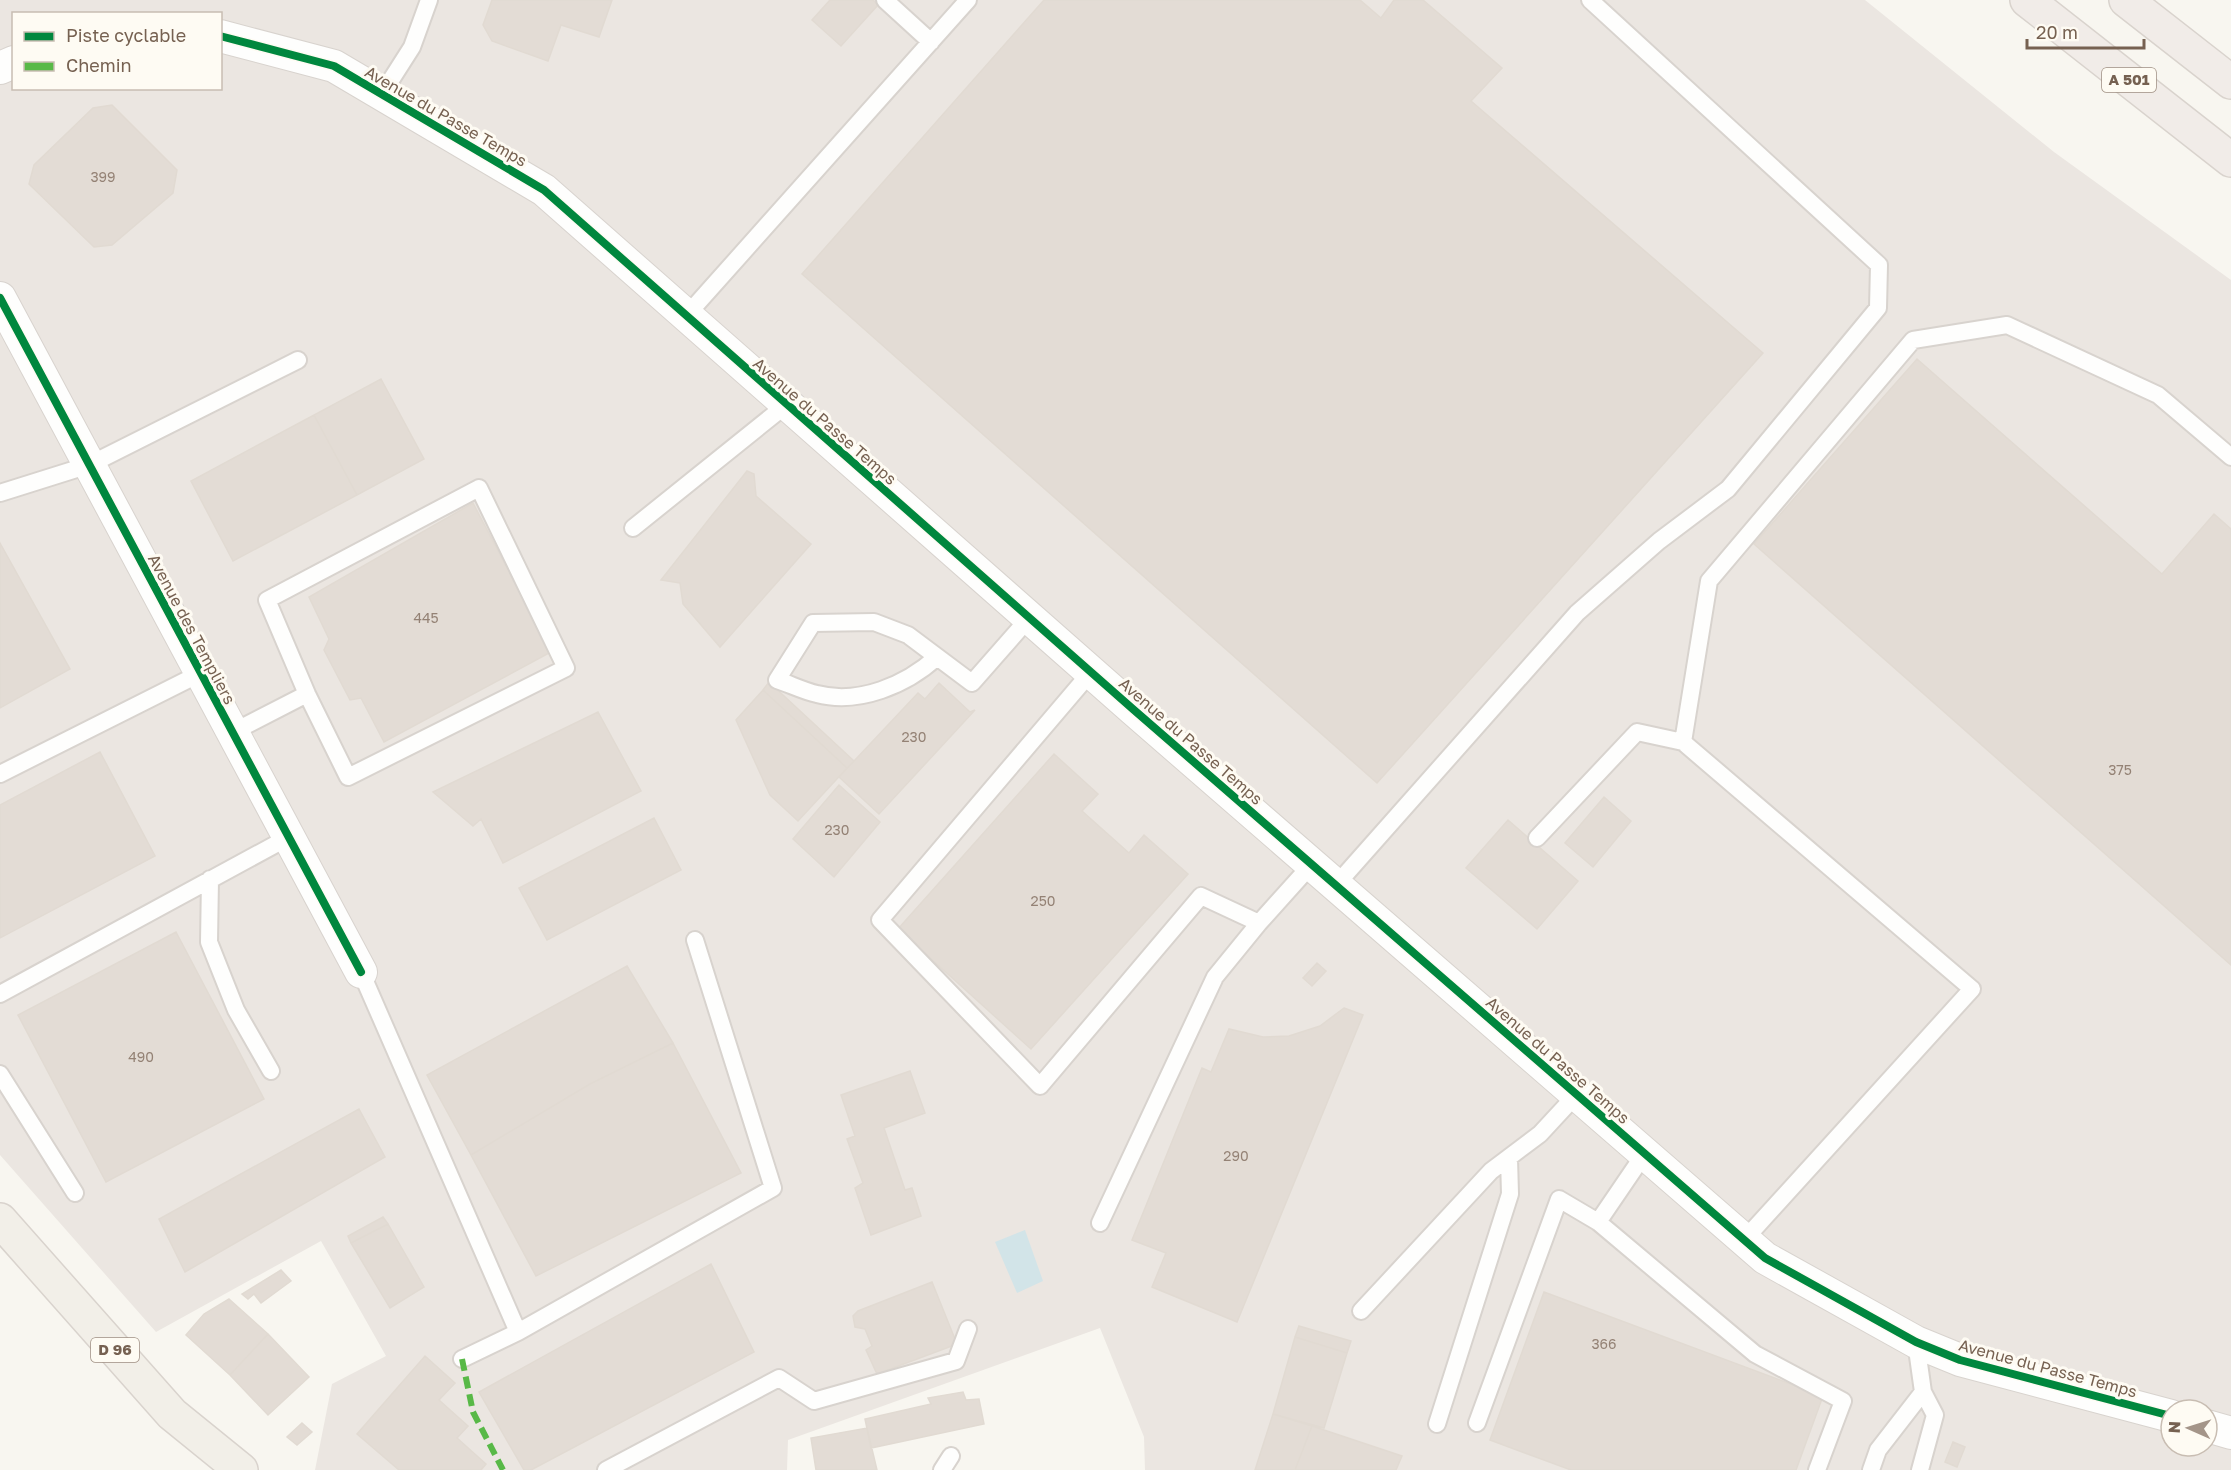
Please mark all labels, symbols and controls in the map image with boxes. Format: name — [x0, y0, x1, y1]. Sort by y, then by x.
legend — [12, 12, 222, 90]
scale bar — [2027, 12, 2144, 50]
text: 20 m — [2036, 21, 2078, 43]
text: Piste cyclable — [66, 24, 186, 46]
text: Chemin — [66, 54, 132, 76]
street label: Avenue du Passe Temps — [361, 61, 531, 171]
road number: A 501 — [2102, 68, 2156, 92]
house number: 399 — [90, 168, 116, 185]
street label: Avenue du Passe Temps — [749, 353, 901, 489]
street label: Avenue des Templiers — [144, 550, 240, 708]
house number: 445 — [413, 609, 439, 626]
street label: Avenue du Passe Temps — [1115, 673, 1267, 809]
house number: 230 — [902, 728, 927, 745]
house number: 375 — [2108, 761, 2132, 778]
house number: 230 — [825, 821, 850, 838]
house number: 250 — [1031, 892, 1055, 909]
street label: Avenue du Passe Temps — [1482, 992, 1634, 1128]
house number: 490 — [128, 1048, 154, 1065]
house number: 290 — [1223, 1147, 1249, 1164]
house number: 366 — [1591, 1335, 1617, 1352]
street label: Avenue du Passe Temps — [1957, 1335, 2139, 1401]
road number: D 96 — [91, 1338, 139, 1362]
north arrow — [2159, 1398, 2219, 1458]
text: N — [2164, 1421, 2184, 1434]

